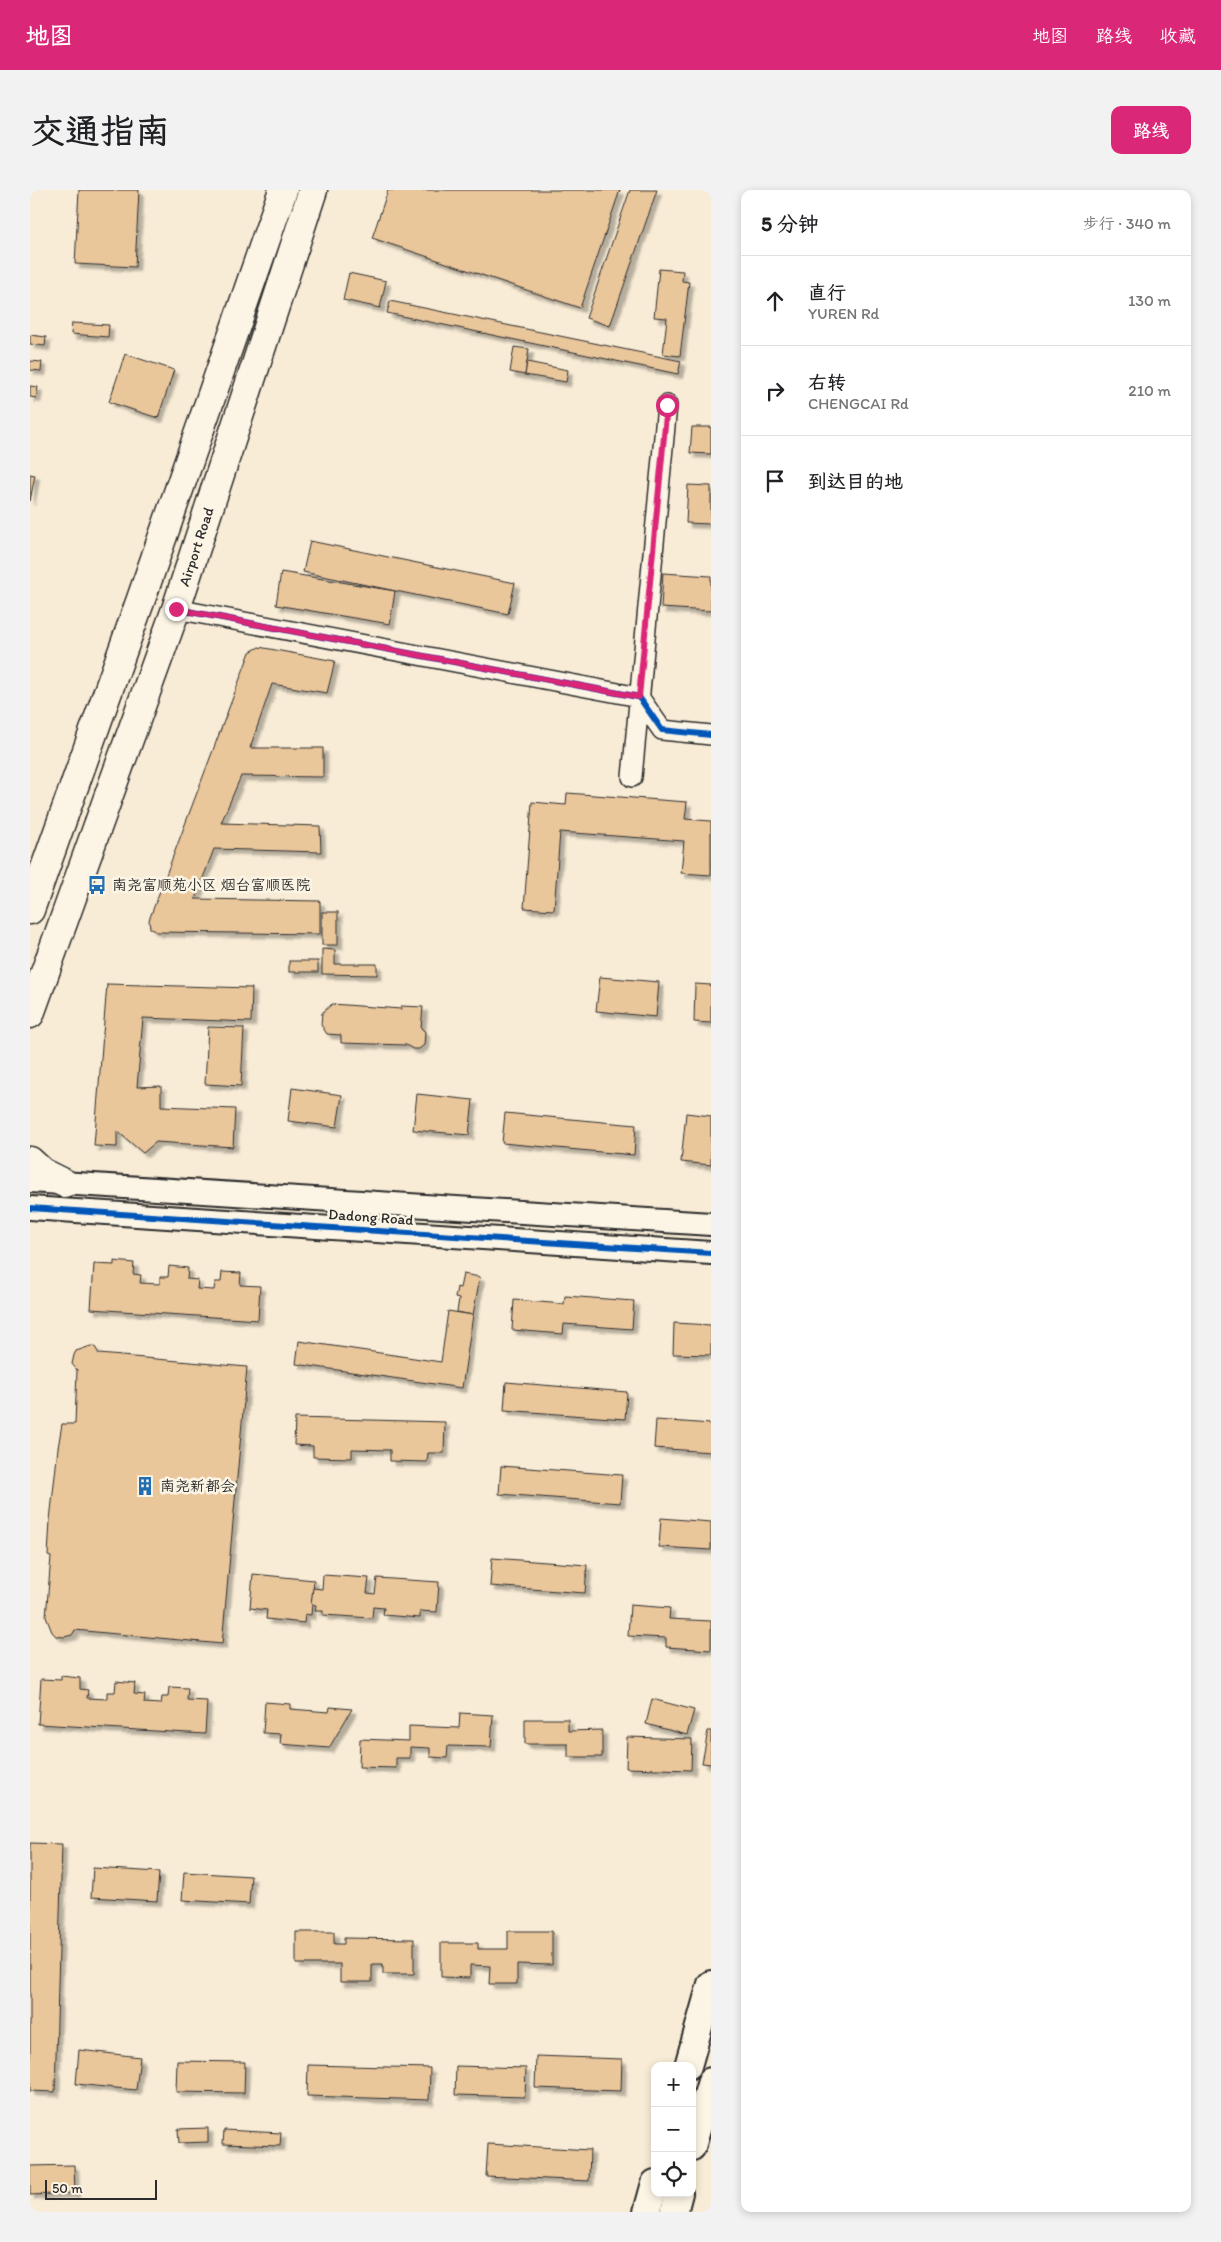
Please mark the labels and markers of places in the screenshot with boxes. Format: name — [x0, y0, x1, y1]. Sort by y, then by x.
bus stop icon: 南尧富顺苑小区 烟台富顺医院 — [86, 874, 108, 896]
place label: 南尧富顺苑小区 烟台富顺医院 — [112, 876, 310, 894]
building icon: 南尧新都会 — [134, 1475, 156, 1497]
place label: 南尧新都会 — [160, 1477, 235, 1495]

